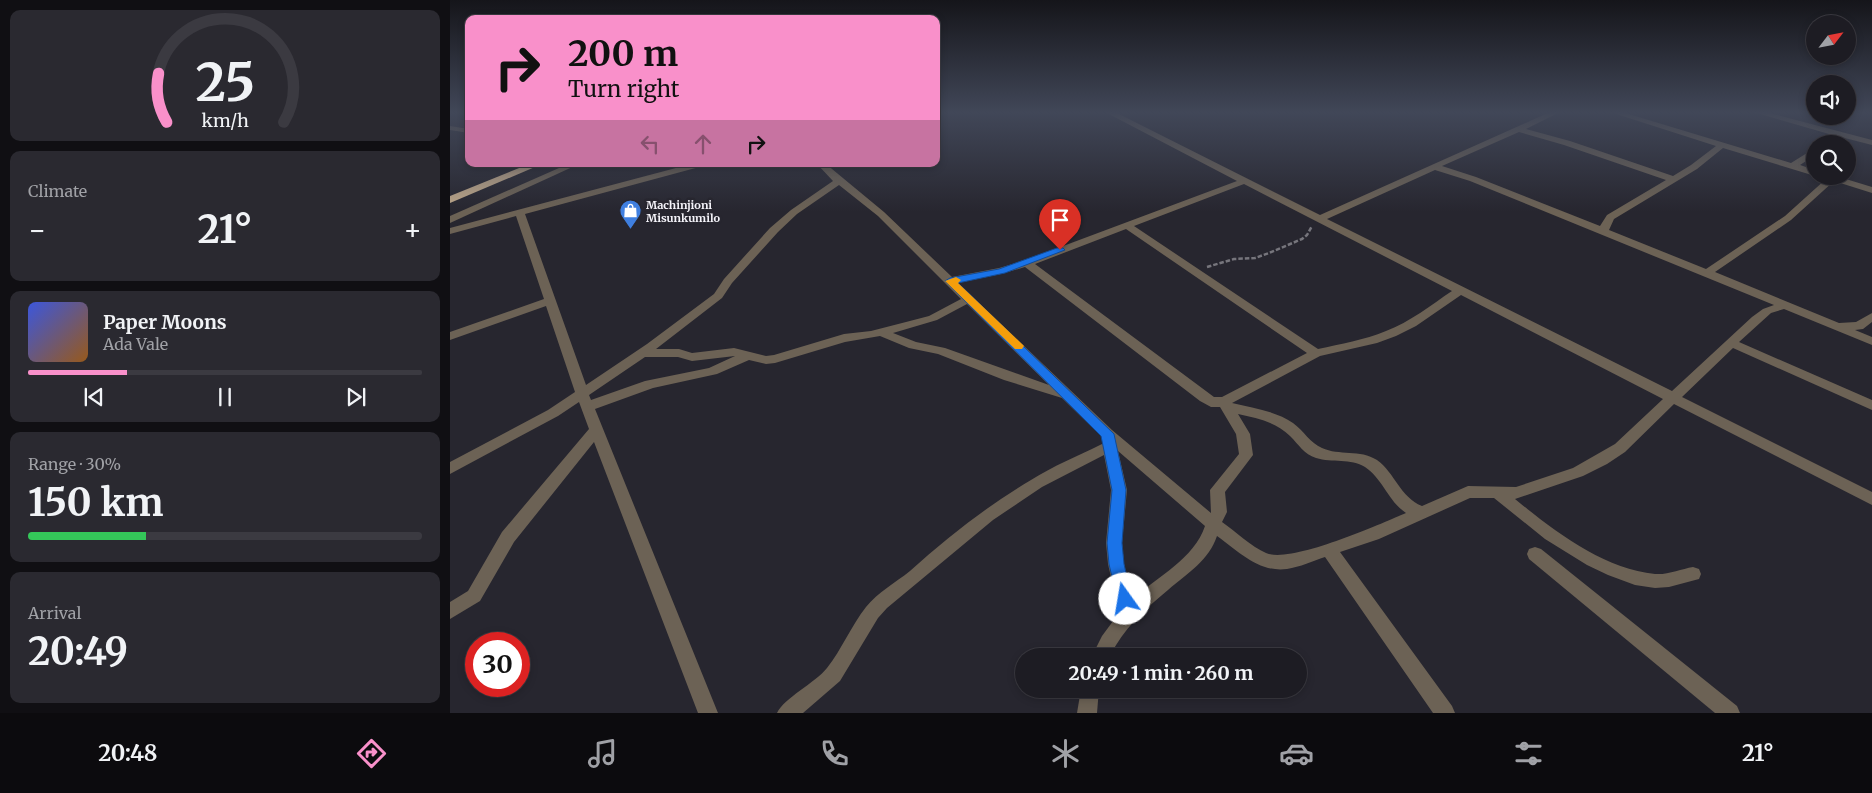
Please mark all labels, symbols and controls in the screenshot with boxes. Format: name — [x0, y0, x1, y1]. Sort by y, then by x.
north arrow — [1806, 15, 1856, 65]
map controls — [1806, 15, 1856, 185]
text: 200 m — [568, 32, 678, 76]
icon: right — [485, 35, 550, 100]
text: 25 — [195, 50, 255, 115]
text: Turn right — [568, 75, 679, 103]
button: sound — [1806, 75, 1856, 125]
text: km/h — [201, 109, 249, 132]
icon: left — [636, 130, 664, 158]
icon: ahead — [689, 130, 717, 158]
icon: right — [742, 130, 770, 158]
button: search — [1806, 135, 1856, 185]
text: Climate — [28, 181, 87, 201]
place label: Machinjioni Misunkumilo — [646, 198, 720, 225]
shop icon: Machinjioni Misunkumilo — [618, 199, 642, 230]
pin — [1039, 199, 1081, 250]
text: 21° — [198, 206, 252, 253]
icon: arrive — [1046, 206, 1074, 234]
text: − — [28, 212, 47, 248]
text: + — [403, 212, 422, 248]
text: Paper Moons — [103, 310, 227, 334]
text: Ada Vale — [103, 334, 168, 354]
icon: previous — [80, 383, 108, 411]
icon: pause — [211, 383, 239, 411]
icon: next — [342, 383, 370, 411]
text: Range · 30% — [28, 454, 121, 474]
text: 150 km — [28, 479, 163, 526]
position arrow — [1098, 572, 1150, 624]
text: Arrival — [28, 603, 81, 623]
text: 20:49 — [28, 628, 128, 675]
speed limit sign: 30 — [465, 632, 530, 697]
text: 20:49 · 1 min · 260 m — [1069, 661, 1253, 685]
icon: directions — [354, 736, 389, 771]
icon: music — [585, 736, 620, 771]
icon: phone — [817, 736, 852, 771]
icon: climate — [1048, 736, 1083, 771]
icon: car — [1279, 736, 1314, 771]
icon: filters — [1511, 736, 1546, 771]
text: 20:48 — [98, 739, 157, 767]
text: 21° — [1742, 739, 1774, 767]

